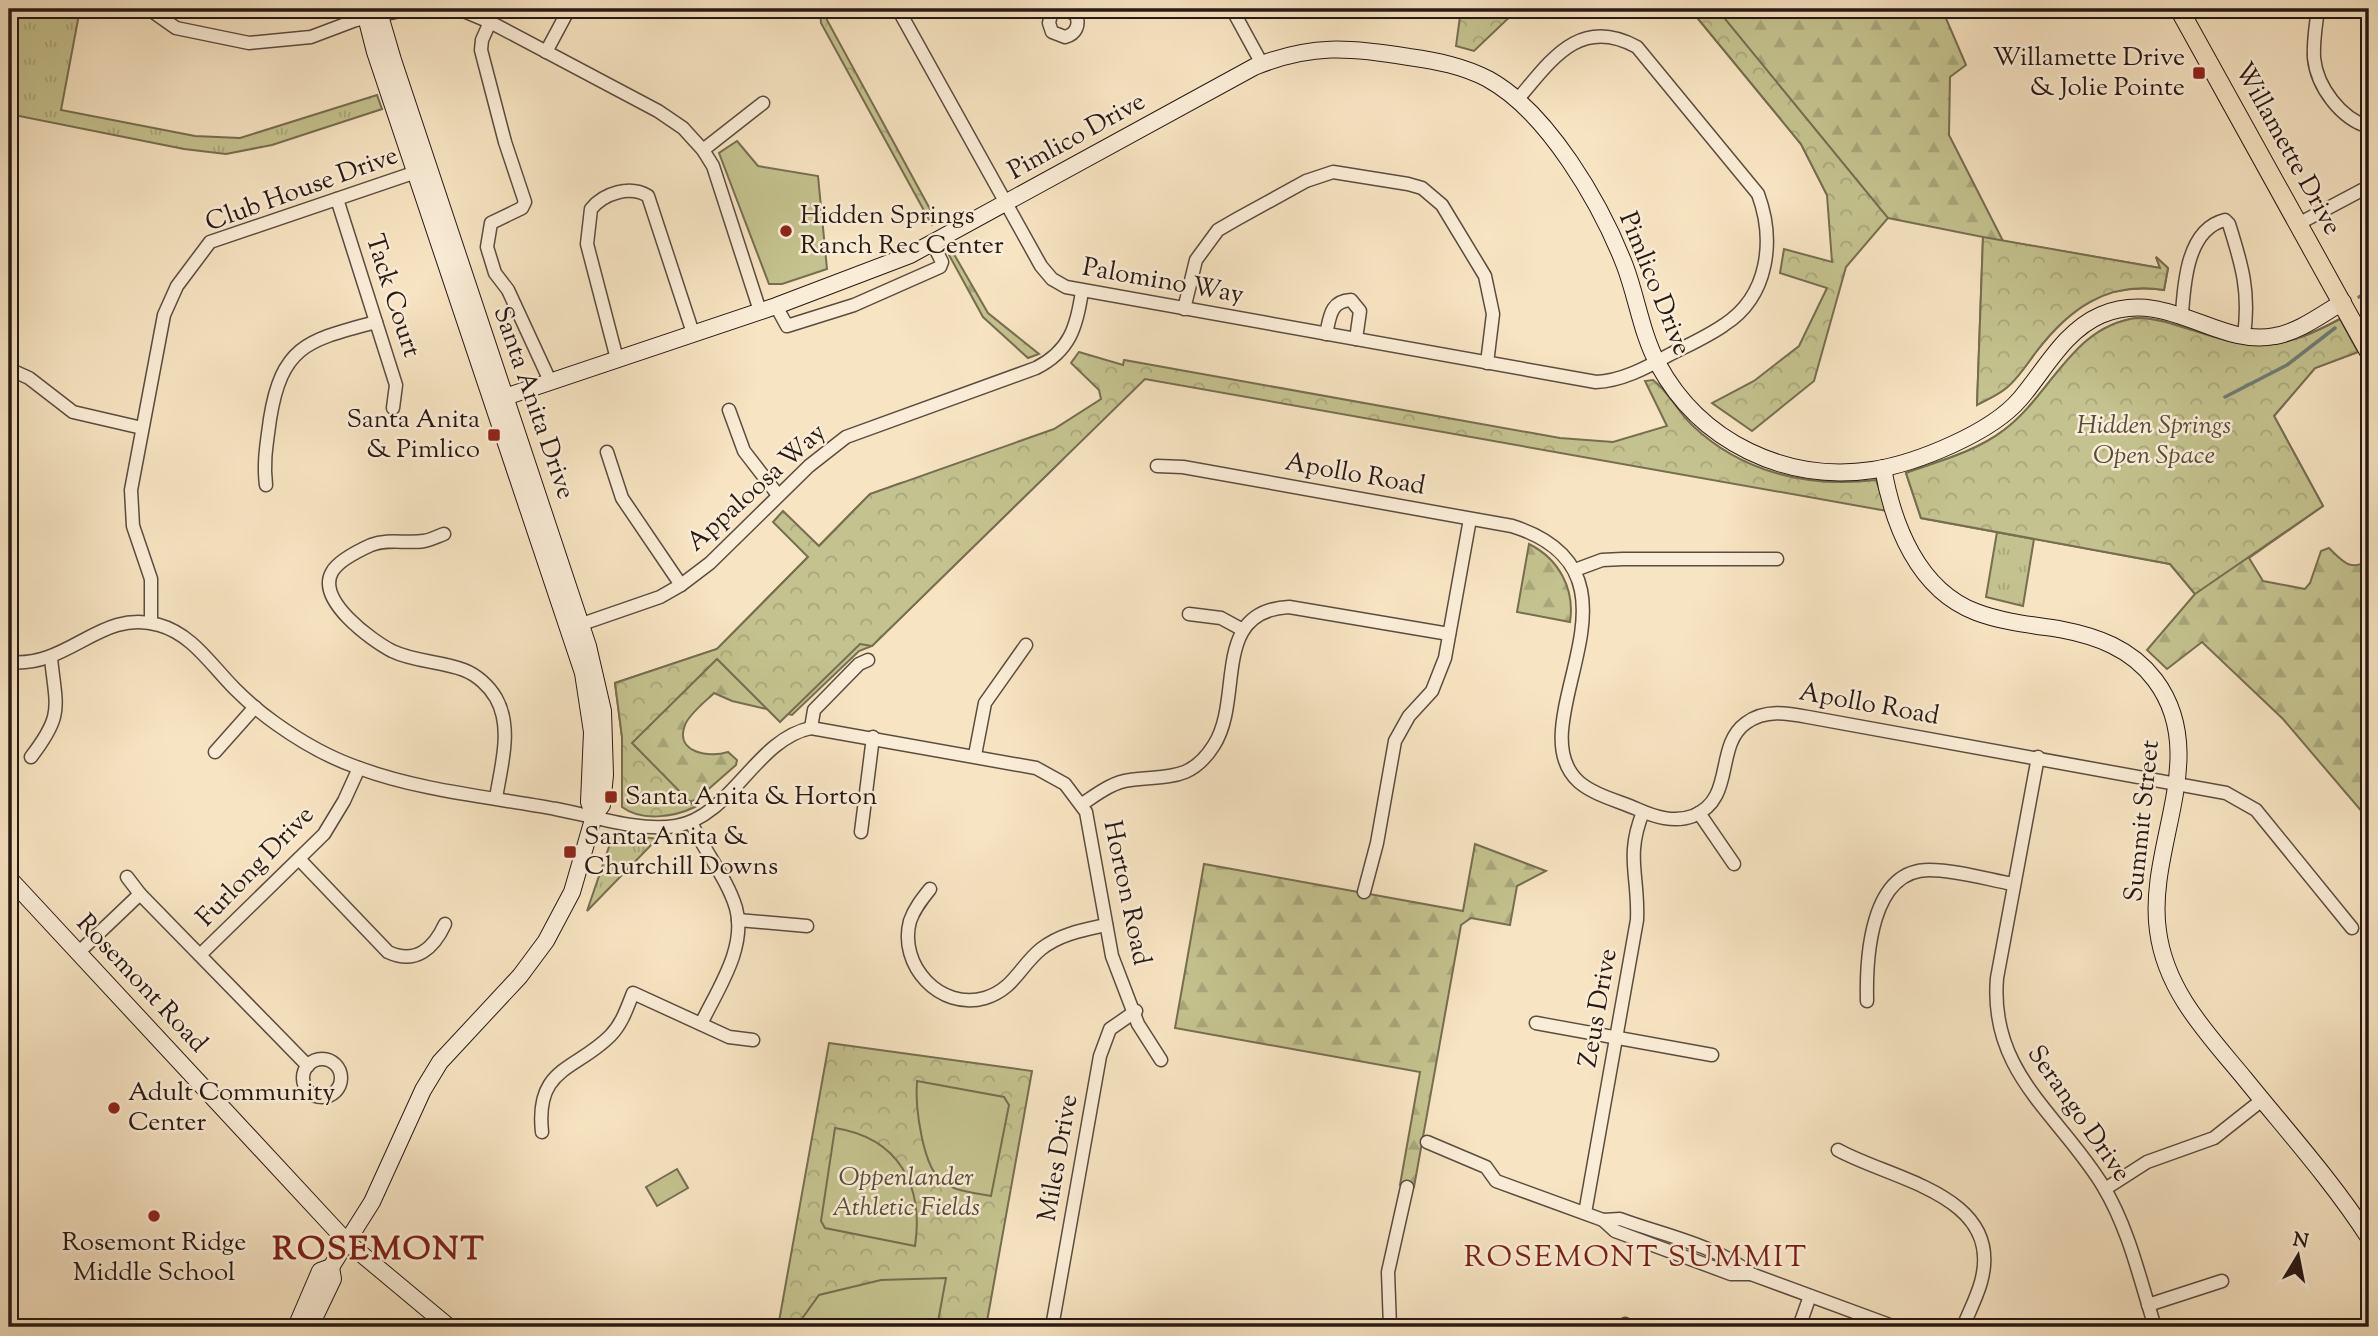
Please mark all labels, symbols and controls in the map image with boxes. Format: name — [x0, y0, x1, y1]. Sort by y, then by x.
place label: Willamette Drive & Jolie Pointe — [1993, 40, 2185, 107]
street label: Willamette Drive — [2224, 56, 2350, 242]
marker: Willamette Drive & Jolie Pointe — [2191, 65, 2207, 81]
street label: Pimlico Drive — [1002, 84, 1152, 190]
street label: Club House Drive — [200, 138, 404, 242]
place label: Hidden Springs Ranch Rec Center — [800, 198, 1004, 265]
street label: Pimlico Drive — [1608, 207, 1700, 361]
marker: Hidden Springs Ranch Rec Center — [778, 223, 794, 239]
street label: Tack Court — [355, 230, 429, 362]
street label: Palomino Way — [1079, 250, 1247, 314]
street label: Santa Anita Drive — [483, 302, 583, 504]
place label: Santa Anita & Pimlico — [346, 402, 480, 469]
park label: Hidden Springs Open Space — [2077, 408, 2231, 475]
street label: Appaloosa Way — [679, 415, 835, 561]
marker: Santa Anita & Pimlico — [486, 427, 502, 443]
street label: Apollo Road — [1282, 444, 1428, 506]
street label: Apollo Road — [1796, 674, 1942, 736]
street label: Summit Street — [2116, 738, 2170, 904]
place label: Santa Anita & Horton — [625, 779, 877, 816]
marker: Santa Anita & Horton — [603, 789, 619, 805]
street label: Furlong Drive — [189, 798, 323, 936]
street label: Horton Road — [1093, 817, 1159, 969]
place label: Santa Anita & Churchill Downs — [584, 819, 778, 886]
marker: Santa Anita & Churchill Downs — [562, 844, 578, 860]
street label: Rosemont Road — [67, 906, 215, 1062]
street label: Zeus Drive — [1570, 946, 1628, 1070]
street label: Serango Drive — [2017, 1038, 2139, 1190]
place label: Adult Community Center — [128, 1075, 335, 1142]
street label: Miles Drive — [1030, 1091, 1088, 1225]
marker: Adult Community Center — [106, 1100, 122, 1116]
park label: Oppenlander Athletic Fields — [832, 1160, 980, 1227]
marker: Rosemont Ridge Middle School — [146, 1208, 162, 1224]
north arrow — [2262, 1220, 2332, 1290]
place label: Rosemont Ridge Middle School — [62, 1225, 246, 1292]
district label: ROSEMONT — [272, 1227, 486, 1275]
text: N — [2291, 1227, 2310, 1256]
district label: ROSEMONT SUMMIT — [1464, 1237, 1808, 1280]

